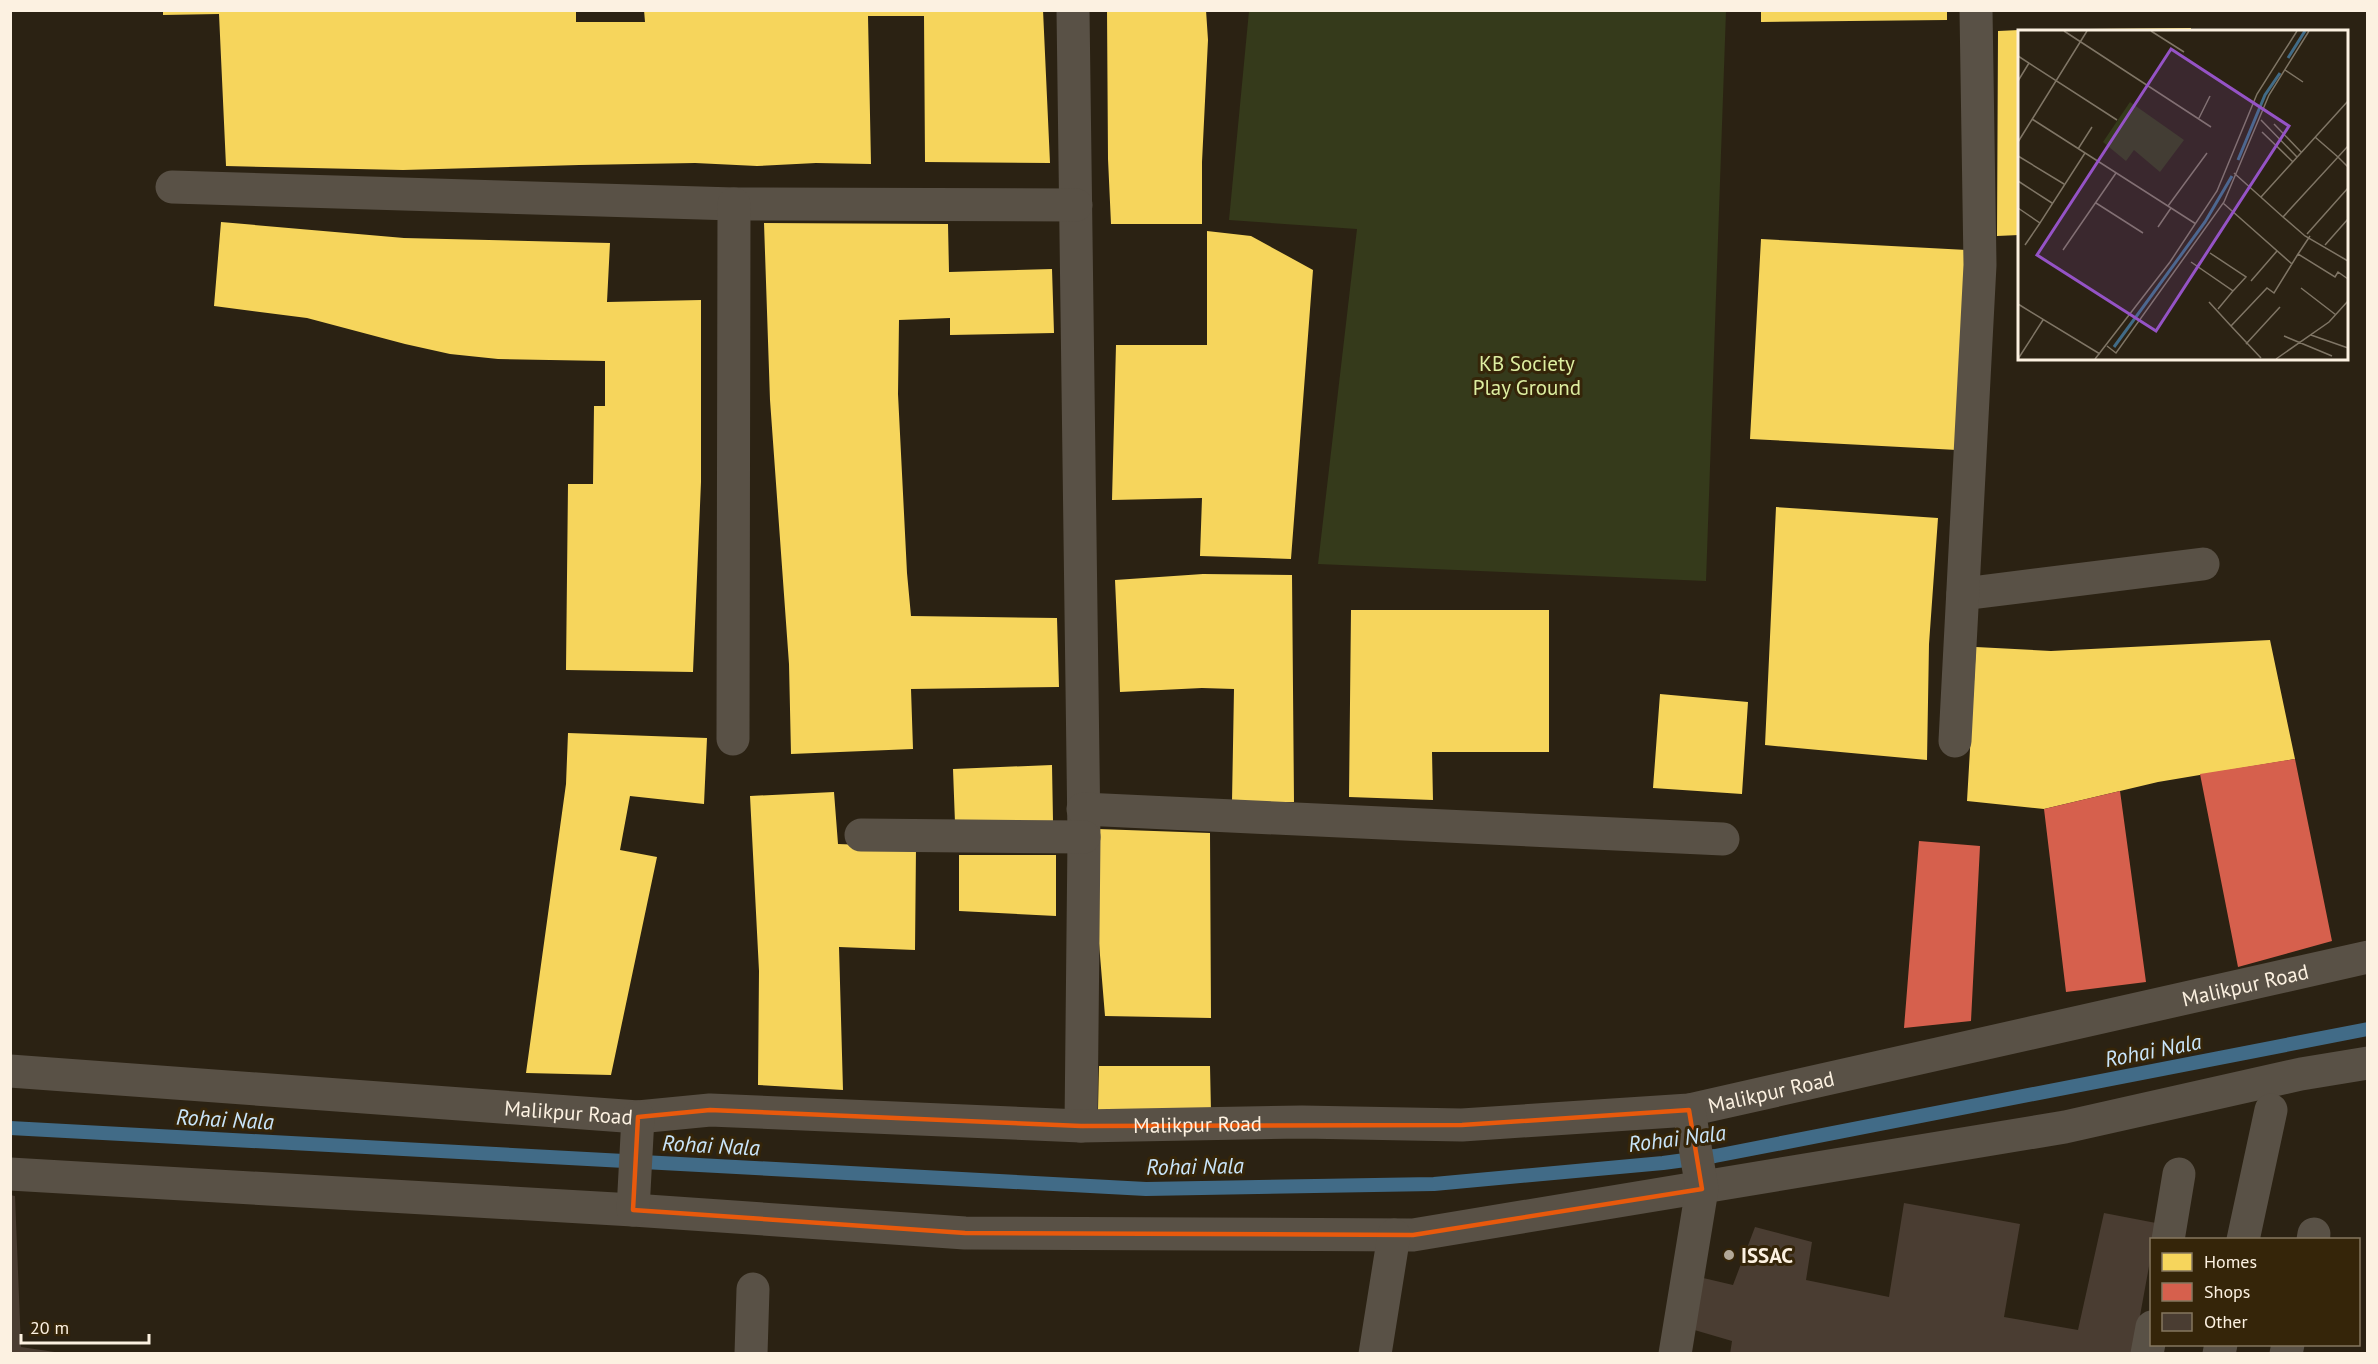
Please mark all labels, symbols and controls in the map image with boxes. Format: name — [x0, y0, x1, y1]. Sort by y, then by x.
inset map — [2018, 30, 2348, 360]
park label: KB Society Play Ground — [1473, 350, 1581, 401]
street label: Malikpur Road — [2179, 957, 2311, 1012]
water label: Rohai Nala — [2102, 1027, 2204, 1073]
street label: Malikpur Road — [1705, 1064, 1837, 1119]
street label: Malikpur Road — [503, 1094, 634, 1130]
water label: Rohai Nala — [175, 1102, 275, 1136]
street label: Malikpur Road — [1133, 1109, 1262, 1139]
water label: Rohai Nala — [1627, 1118, 1728, 1158]
water label: Rohai Nala — [661, 1128, 761, 1162]
water label: Rohai Nala — [1146, 1151, 1244, 1181]
legend — [2150, 1238, 2360, 1346]
place label: ISSAC — [1741, 1242, 1793, 1269]
marker: ISSAC — [1722, 1248, 1736, 1262]
text: Homes — [2204, 1250, 2257, 1273]
text: Shops — [2204, 1280, 2250, 1303]
scale bar — [21, 1307, 148, 1345]
text: Other — [2204, 1310, 2248, 1333]
text: 20 m — [30, 1316, 69, 1339]

